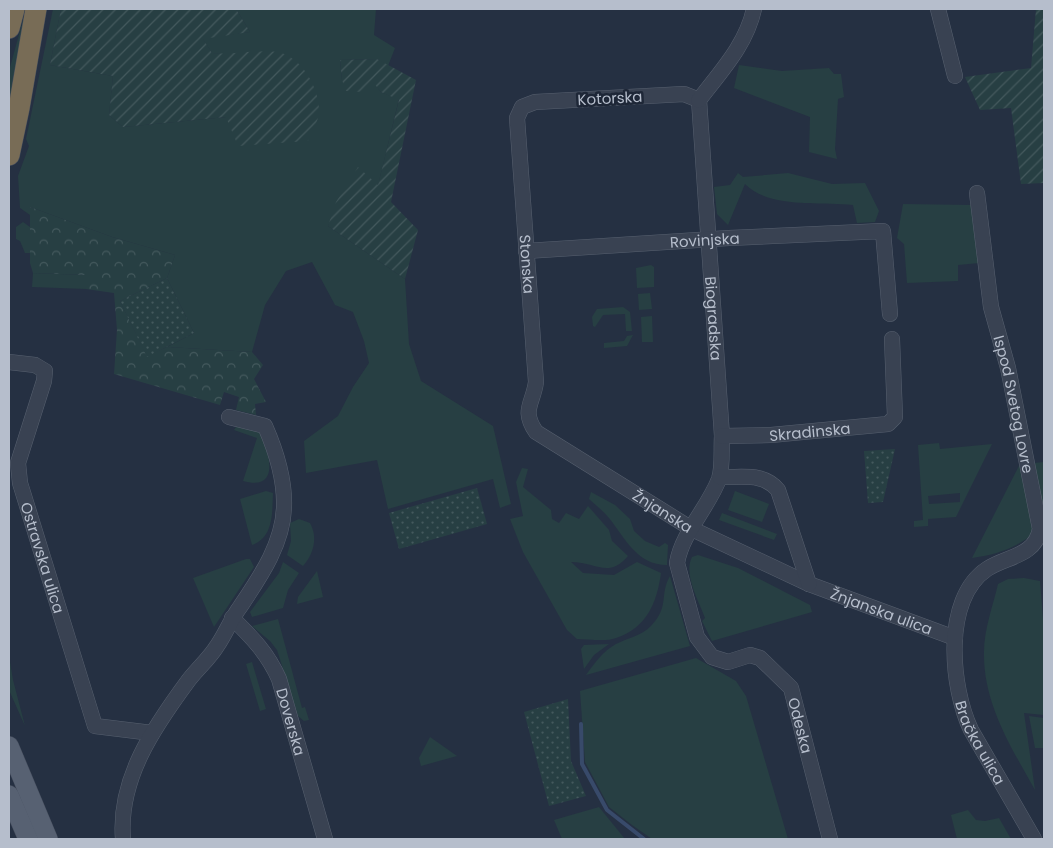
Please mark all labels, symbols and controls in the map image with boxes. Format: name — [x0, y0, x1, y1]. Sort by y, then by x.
street label: Kotorska — [577, 86, 643, 110]
street label: Rovinjska — [669, 227, 740, 252]
street label: Stonska — [515, 234, 540, 295]
street label: Biogradska — [701, 276, 727, 361]
street label: Ispod Svetog Lovre — [989, 333, 1039, 475]
street label: Skradinska — [768, 417, 851, 446]
street label: Žnjanska — [629, 484, 697, 537]
street label: Ostravska ulica — [16, 499, 70, 616]
street label: Žnjanska ulica — [828, 582, 935, 639]
street label: Doverska — [272, 686, 311, 758]
street label: Odeska — [783, 695, 818, 756]
street label: Bračka ulica — [951, 698, 1011, 788]

